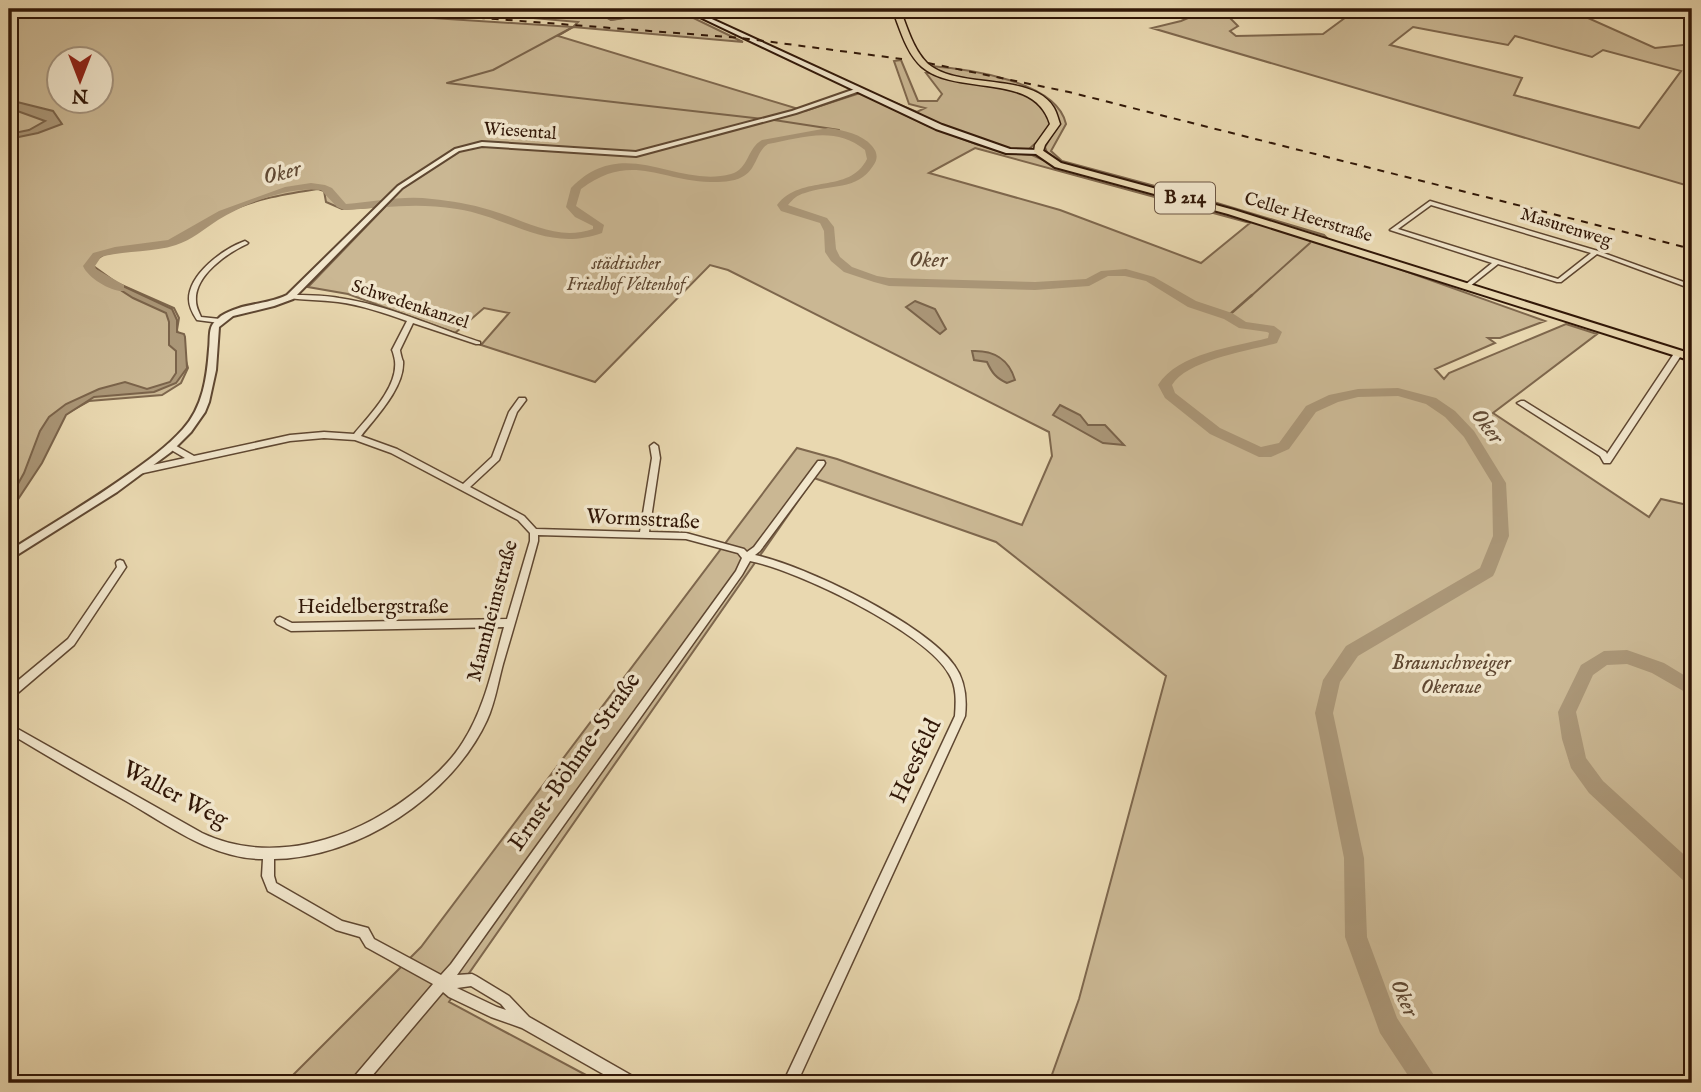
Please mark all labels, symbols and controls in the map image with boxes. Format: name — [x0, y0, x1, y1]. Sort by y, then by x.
north arrow — [46, 46, 116, 116]
text: N — [71, 83, 89, 107]
street label: Wiesental — [483, 118, 557, 146]
water label: Oker — [260, 154, 305, 192]
road number: B 214 — [1155, 182, 1215, 214]
street label: Celler Heerstraße — [1241, 188, 1375, 248]
street label: Masurenweg — [1517, 203, 1615, 253]
water label: Oker — [909, 245, 949, 275]
park label: städtischer Friedhof Veltenhof — [567, 253, 690, 297]
street label: Schwedenkanzel — [348, 275, 472, 335]
water label: Oker — [1464, 402, 1511, 451]
street label: Wormsstraße — [586, 504, 701, 536]
street label: Mannheimstraße — [461, 537, 525, 685]
street label: Heidelbergstraße — [297, 594, 449, 621]
park label: Braunschweiger Okeraue — [1391, 650, 1511, 701]
street label: Ernst-Böhme-Straße — [502, 667, 648, 857]
street label: Heesfeld — [883, 714, 949, 808]
street label: Waller Weg — [117, 754, 234, 836]
water label: Oker — [1383, 975, 1425, 1022]

